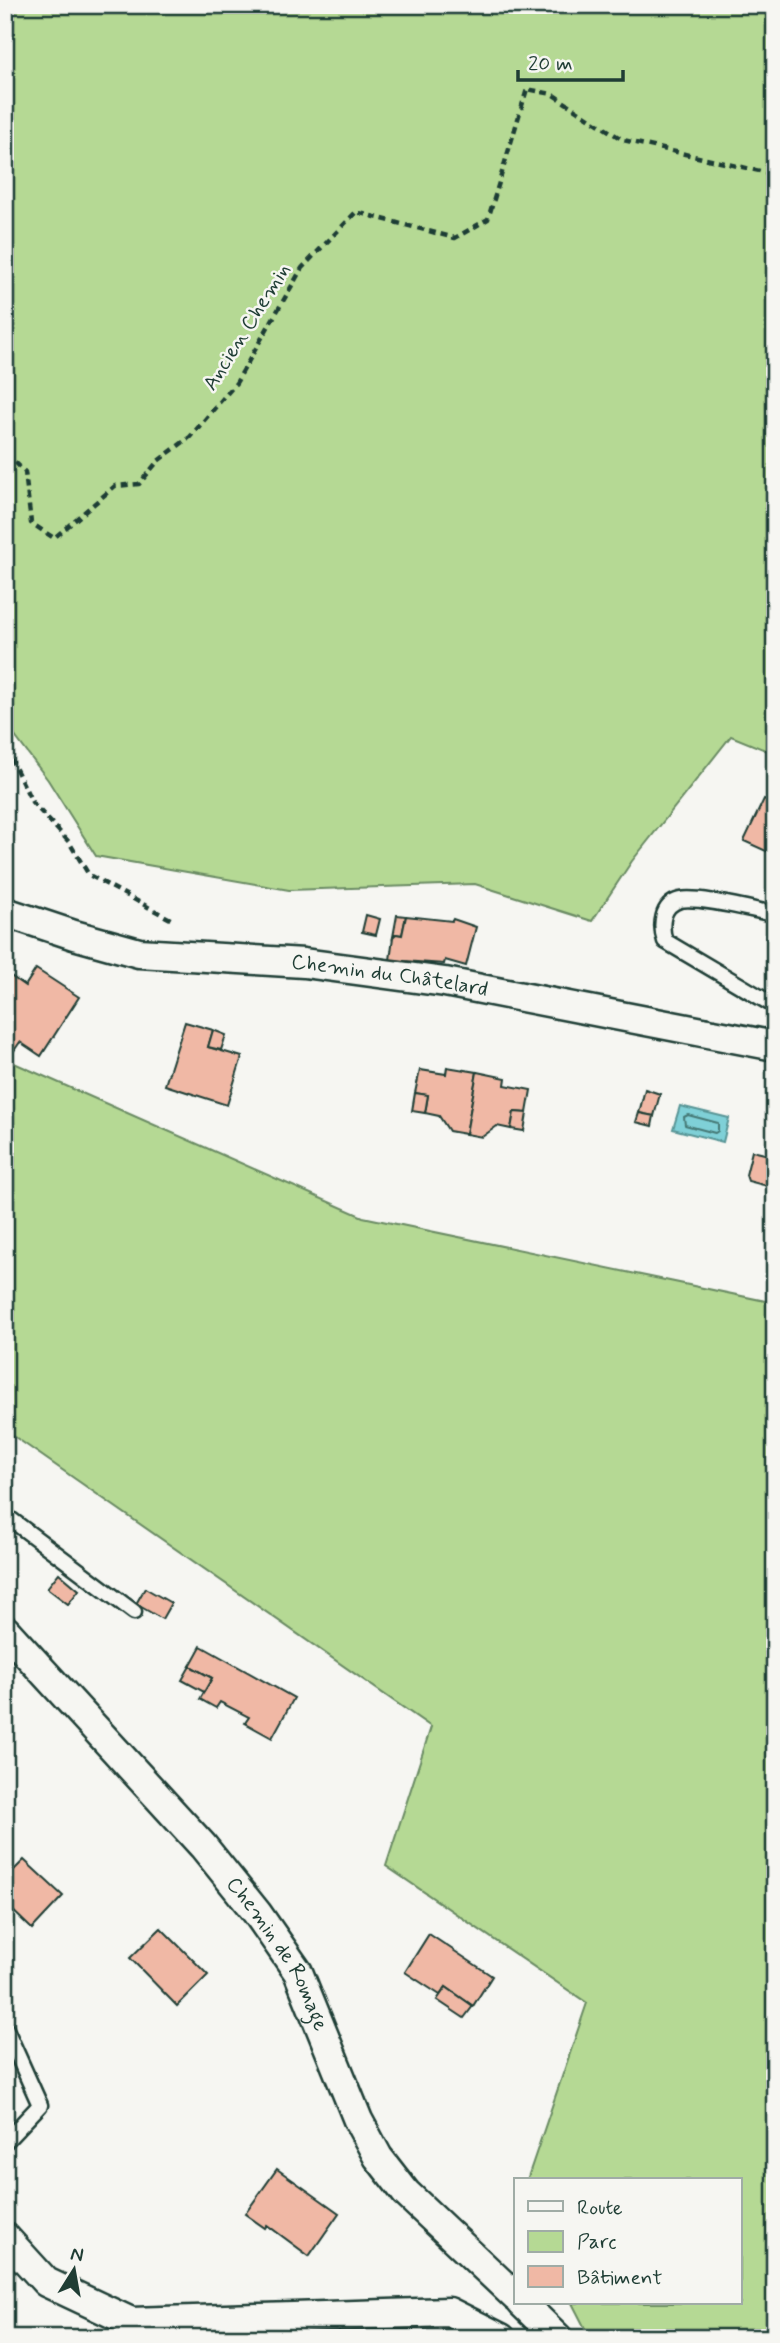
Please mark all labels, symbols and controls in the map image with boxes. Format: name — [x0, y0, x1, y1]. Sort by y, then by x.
scale bar — [518, 38, 622, 82]
text: 20 m — [528, 50, 573, 78]
street label: Ancien Chemin — [197, 258, 297, 396]
street label: Chemin du Châtelard — [291, 948, 490, 1004]
street label: Chemin de Romage — [219, 1871, 335, 2035]
legend — [514, 2178, 742, 2304]
text: Route — [577, 2194, 623, 2222]
text: Parc — [577, 2228, 617, 2256]
north arrow — [38, 2234, 108, 2304]
text: N — [68, 2241, 86, 2268]
text: Bâtiment — [577, 2264, 662, 2292]

